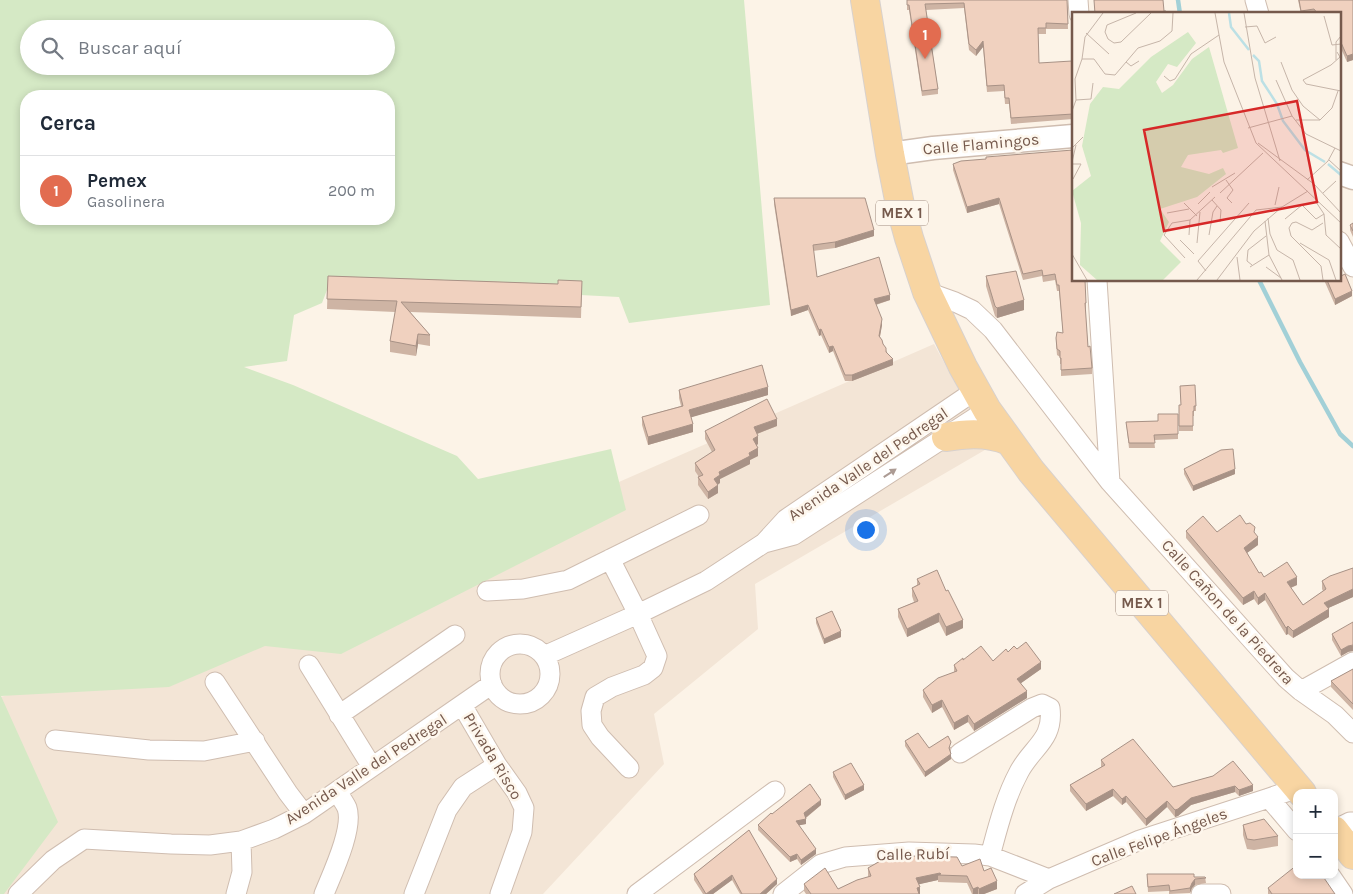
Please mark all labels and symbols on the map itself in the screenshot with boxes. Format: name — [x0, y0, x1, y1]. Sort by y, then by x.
inset map — [1072, 12, 1340, 281]
pin: 1 — [909, 18, 941, 59]
street label: Calle Flamingos — [922, 129, 1040, 159]
road number: MEX 1 — [876, 200, 928, 226]
street label: Avenida Valle del Pedregal — [784, 403, 952, 525]
one-way arrow — [883, 468, 897, 477]
your location — [853, 517, 879, 543]
street label: Calle Cañon de la Piedrera — [1158, 536, 1298, 688]
road number: MEX 1 — [1116, 590, 1168, 616]
street label: Privada Risco — [460, 709, 526, 803]
street label: Avenida Valle del Pedregal — [282, 710, 450, 828]
street label: Calle Felipe Ángeles — [1088, 804, 1230, 870]
street label: Calle Rubí — [876, 844, 950, 864]

